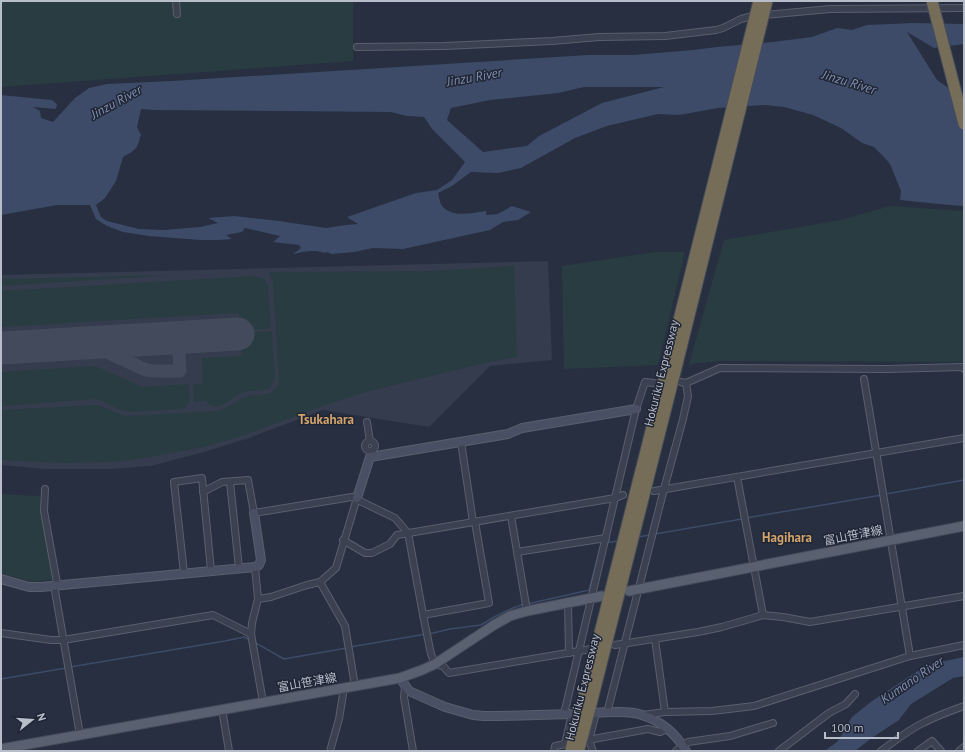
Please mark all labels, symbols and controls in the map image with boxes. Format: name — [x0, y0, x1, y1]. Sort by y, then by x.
water label: Jinzu River — [444, 64, 504, 90]
water label: Jinzu River — [819, 65, 879, 99]
water label: Jinzu River — [87, 81, 145, 123]
street label: Hokuriku Expressway — [641, 318, 682, 428]
district label: Tsukahara — [298, 411, 354, 428]
street label: 富山笹津線 — [822, 522, 884, 548]
district label: Hagihara — [762, 529, 812, 546]
street label: Hokuriku Expressway — [562, 632, 603, 742]
water label: Kumano River — [877, 652, 948, 708]
street label: 富山笹津線 — [276, 669, 338, 695]
north arrow — [12, 700, 52, 740]
text: N — [34, 712, 49, 723]
scale bar — [825, 714, 898, 740]
text: 100 m — [831, 720, 864, 735]

